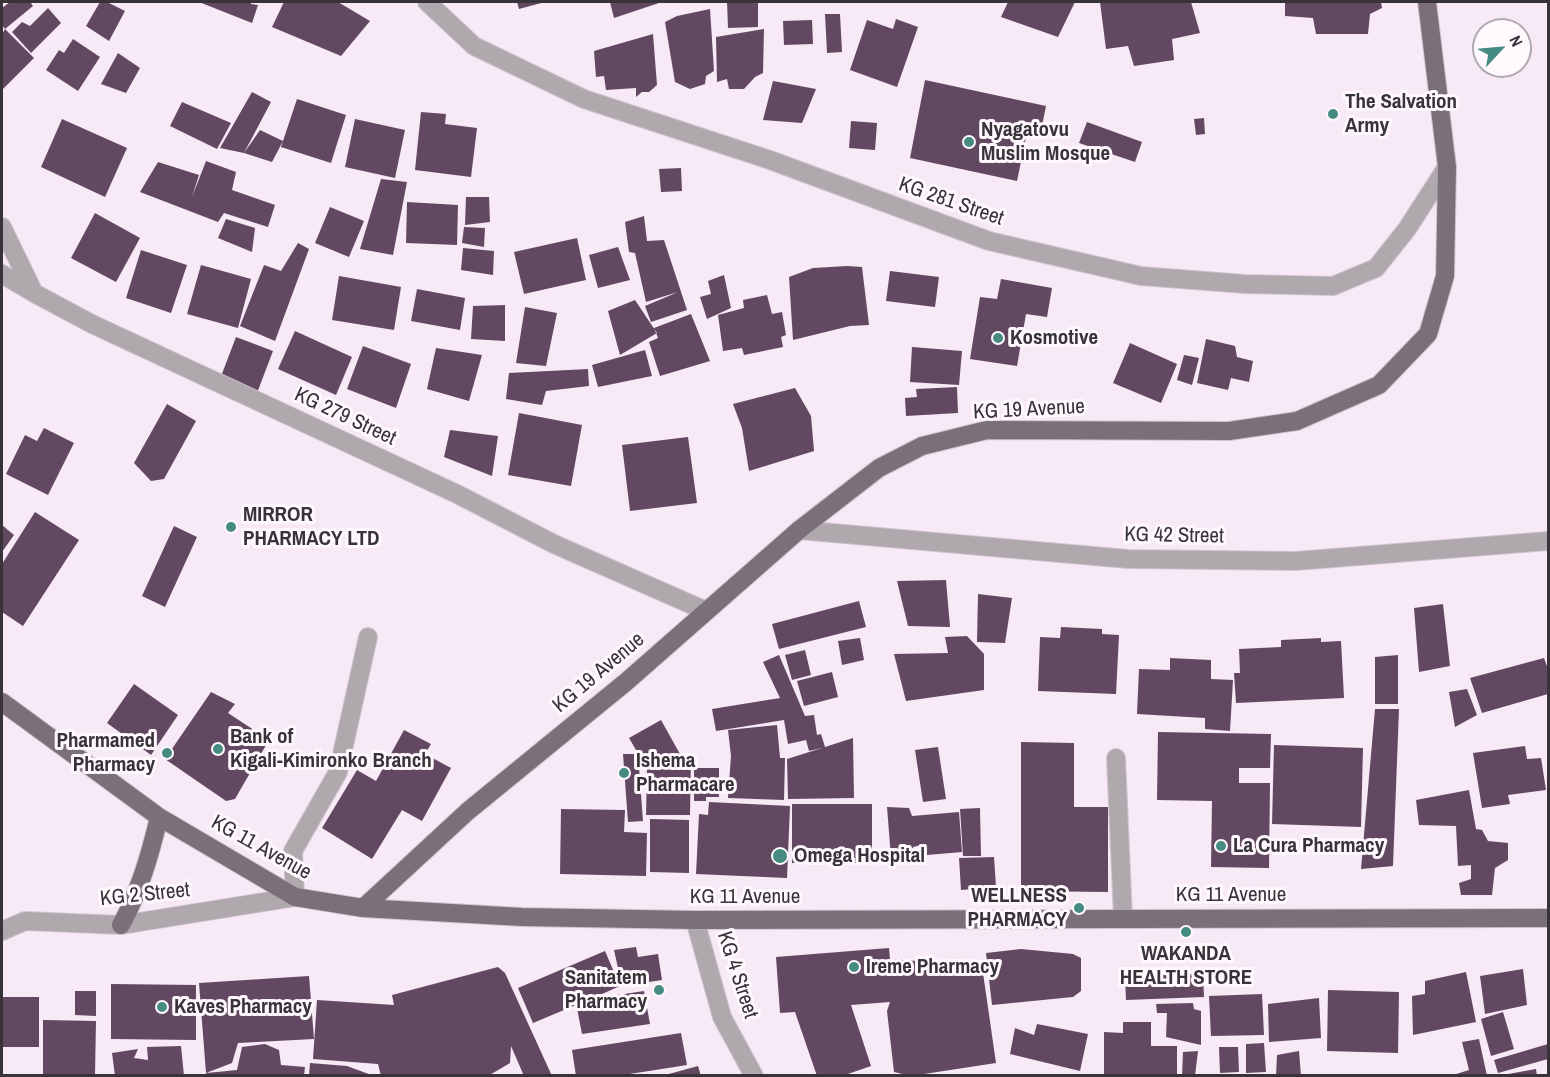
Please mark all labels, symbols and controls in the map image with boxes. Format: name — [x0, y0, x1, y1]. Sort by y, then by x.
north arrow — [1472, 18, 1532, 78]
text: N — [1504, 32, 1528, 50]
place label: The Salvation Army — [1345, 89, 1457, 139]
marker: The Salvation Army — [1326, 107, 1340, 121]
place label: Nyagatovu Muslim Mosque — [981, 117, 1110, 167]
marker: Nyagatovu Muslim Mosque — [962, 135, 976, 149]
street label: KG 281 Street — [895, 172, 1007, 232]
place label: Kosmotive — [1010, 325, 1098, 351]
marker: Kosmotive — [991, 331, 1005, 345]
street label: KG 279 Street — [290, 383, 400, 451]
street label: KG 19 Avenue — [973, 394, 1085, 426]
place label: MIRROR PHARMACY LTD — [243, 502, 379, 552]
marker: MIRROR PHARMACY LTD — [224, 520, 238, 534]
street label: KG 42 Street — [1124, 523, 1224, 549]
street label: KG 19 Avenue — [548, 627, 650, 719]
place label: Bank of Kigali-Kimironko Branch — [230, 724, 432, 774]
place label: Pharmamed Pharmacy — [56, 728, 155, 778]
marker: Bank of Kigali-Kimironko Branch — [211, 742, 225, 756]
marker: Pharmamed Pharmacy — [160, 746, 174, 760]
place label: Ishema Pharmacare — [636, 748, 735, 798]
marker: Ishema Pharmacare — [617, 766, 631, 780]
street label: KG 11 Avenue — [207, 810, 315, 886]
place label: La Cura Pharmacy — [1233, 833, 1384, 859]
marker: La Cura Pharmacy — [1214, 839, 1228, 853]
place label: Omega Hospital — [794, 843, 925, 869]
marker: Omega Hospital — [771, 847, 789, 865]
street label: KG 2 Street — [99, 878, 191, 912]
street label: KG 11 Avenue — [1176, 882, 1286, 908]
place label: WELLNESS PHARMACY — [968, 883, 1067, 933]
street label: KG 11 Avenue — [690, 884, 800, 910]
marker: WELLNESS PHARMACY — [1072, 901, 1086, 915]
marker: WAKANDA HEALTH STORE — [1179, 925, 1193, 939]
street label: KG 4 Street — [711, 928, 763, 1022]
place label: WAKANDA HEALTH STORE — [1120, 941, 1252, 991]
place label: Ireme Pharmacy — [866, 954, 999, 980]
marker: Ireme Pharmacy — [847, 960, 861, 974]
place label: Sanitatem Pharmacy — [565, 965, 647, 1015]
marker: Sanitatem Pharmacy — [652, 983, 666, 997]
place label: Kaves Pharmacy — [174, 994, 312, 1020]
marker: Kaves Pharmacy — [155, 1000, 169, 1014]

